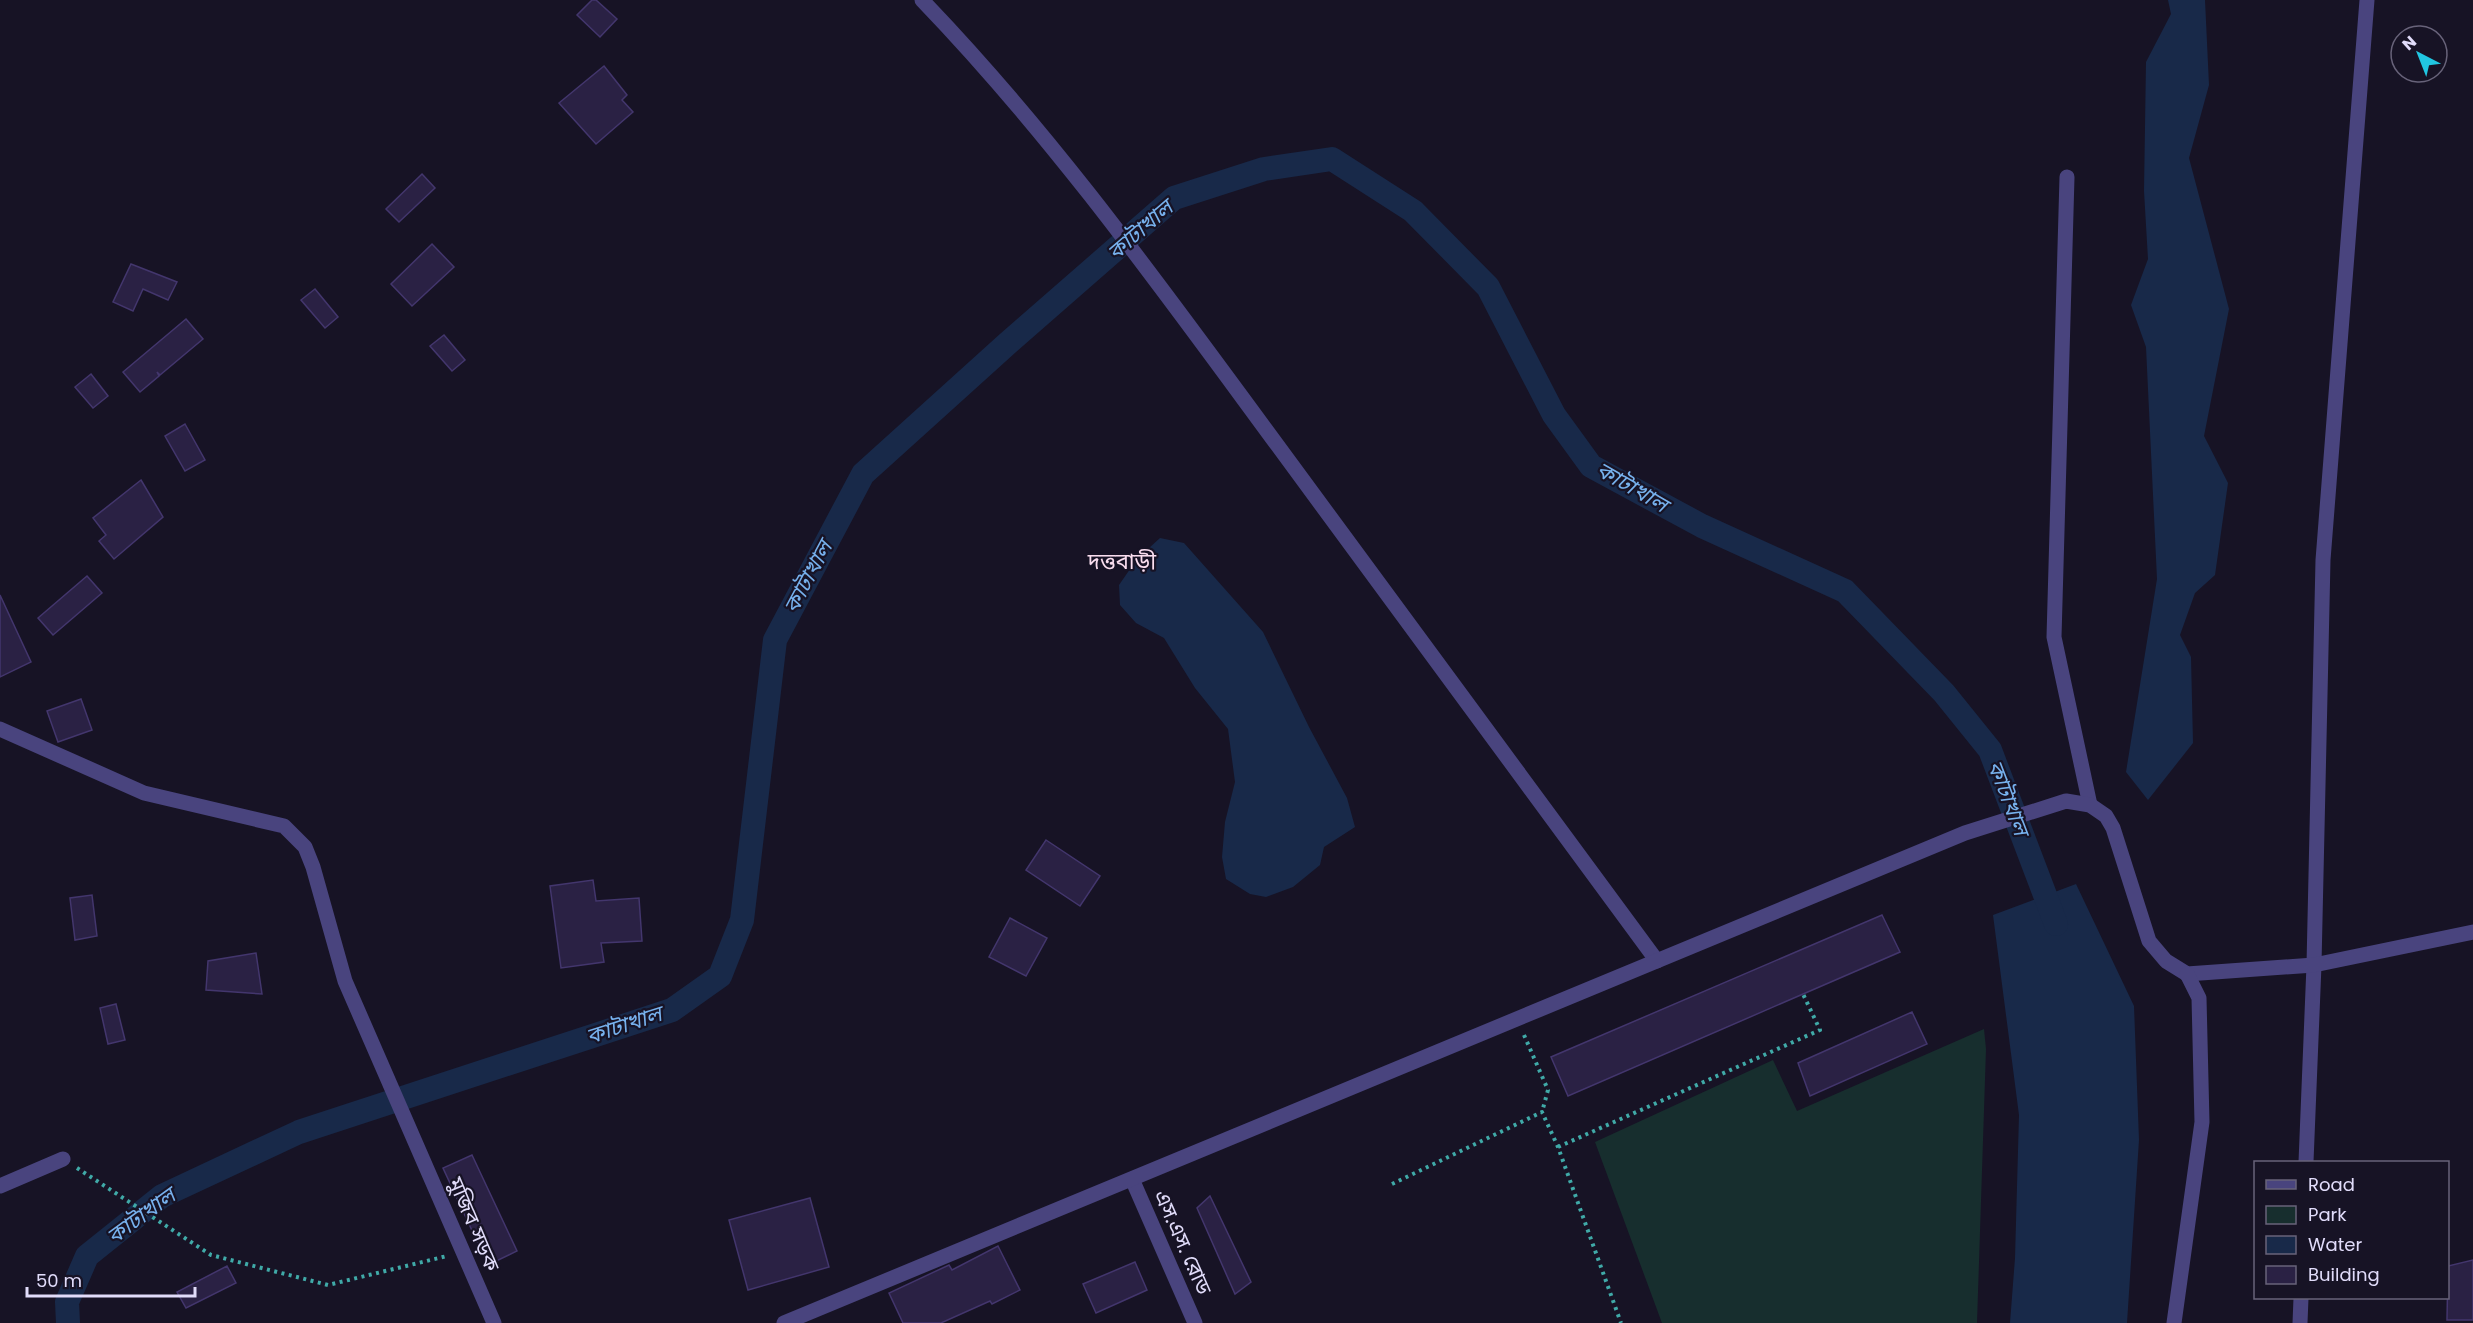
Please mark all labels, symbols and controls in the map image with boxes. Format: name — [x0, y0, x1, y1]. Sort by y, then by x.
north arrow — [2389, 24, 2449, 84]
text: N — [2397, 31, 2421, 56]
water label: কাটাখাল — [1100, 190, 1183, 267]
water label: কাটাখাল — [1590, 454, 1677, 522]
water label: কাটাখাল — [776, 532, 842, 619]
district label: দত্তবাড়ী — [1087, 546, 1157, 577]
water label: কাটাখাল — [1980, 756, 2038, 844]
water label: কাটাখাল — [582, 997, 670, 1052]
legend — [2254, 1161, 2449, 1299]
street label: মুজিব সড়ক — [441, 1172, 507, 1276]
text: Road — [2308, 1172, 2355, 1197]
water label: কাটাখাল — [100, 1178, 185, 1251]
street label: এস.এস. রোড — [1147, 1185, 1219, 1300]
text: Park — [2308, 1202, 2347, 1227]
text: Water — [2308, 1232, 2362, 1257]
scale bar — [27, 1260, 195, 1298]
text: Building — [2308, 1262, 2380, 1287]
text: 50 m — [36, 1268, 82, 1293]

